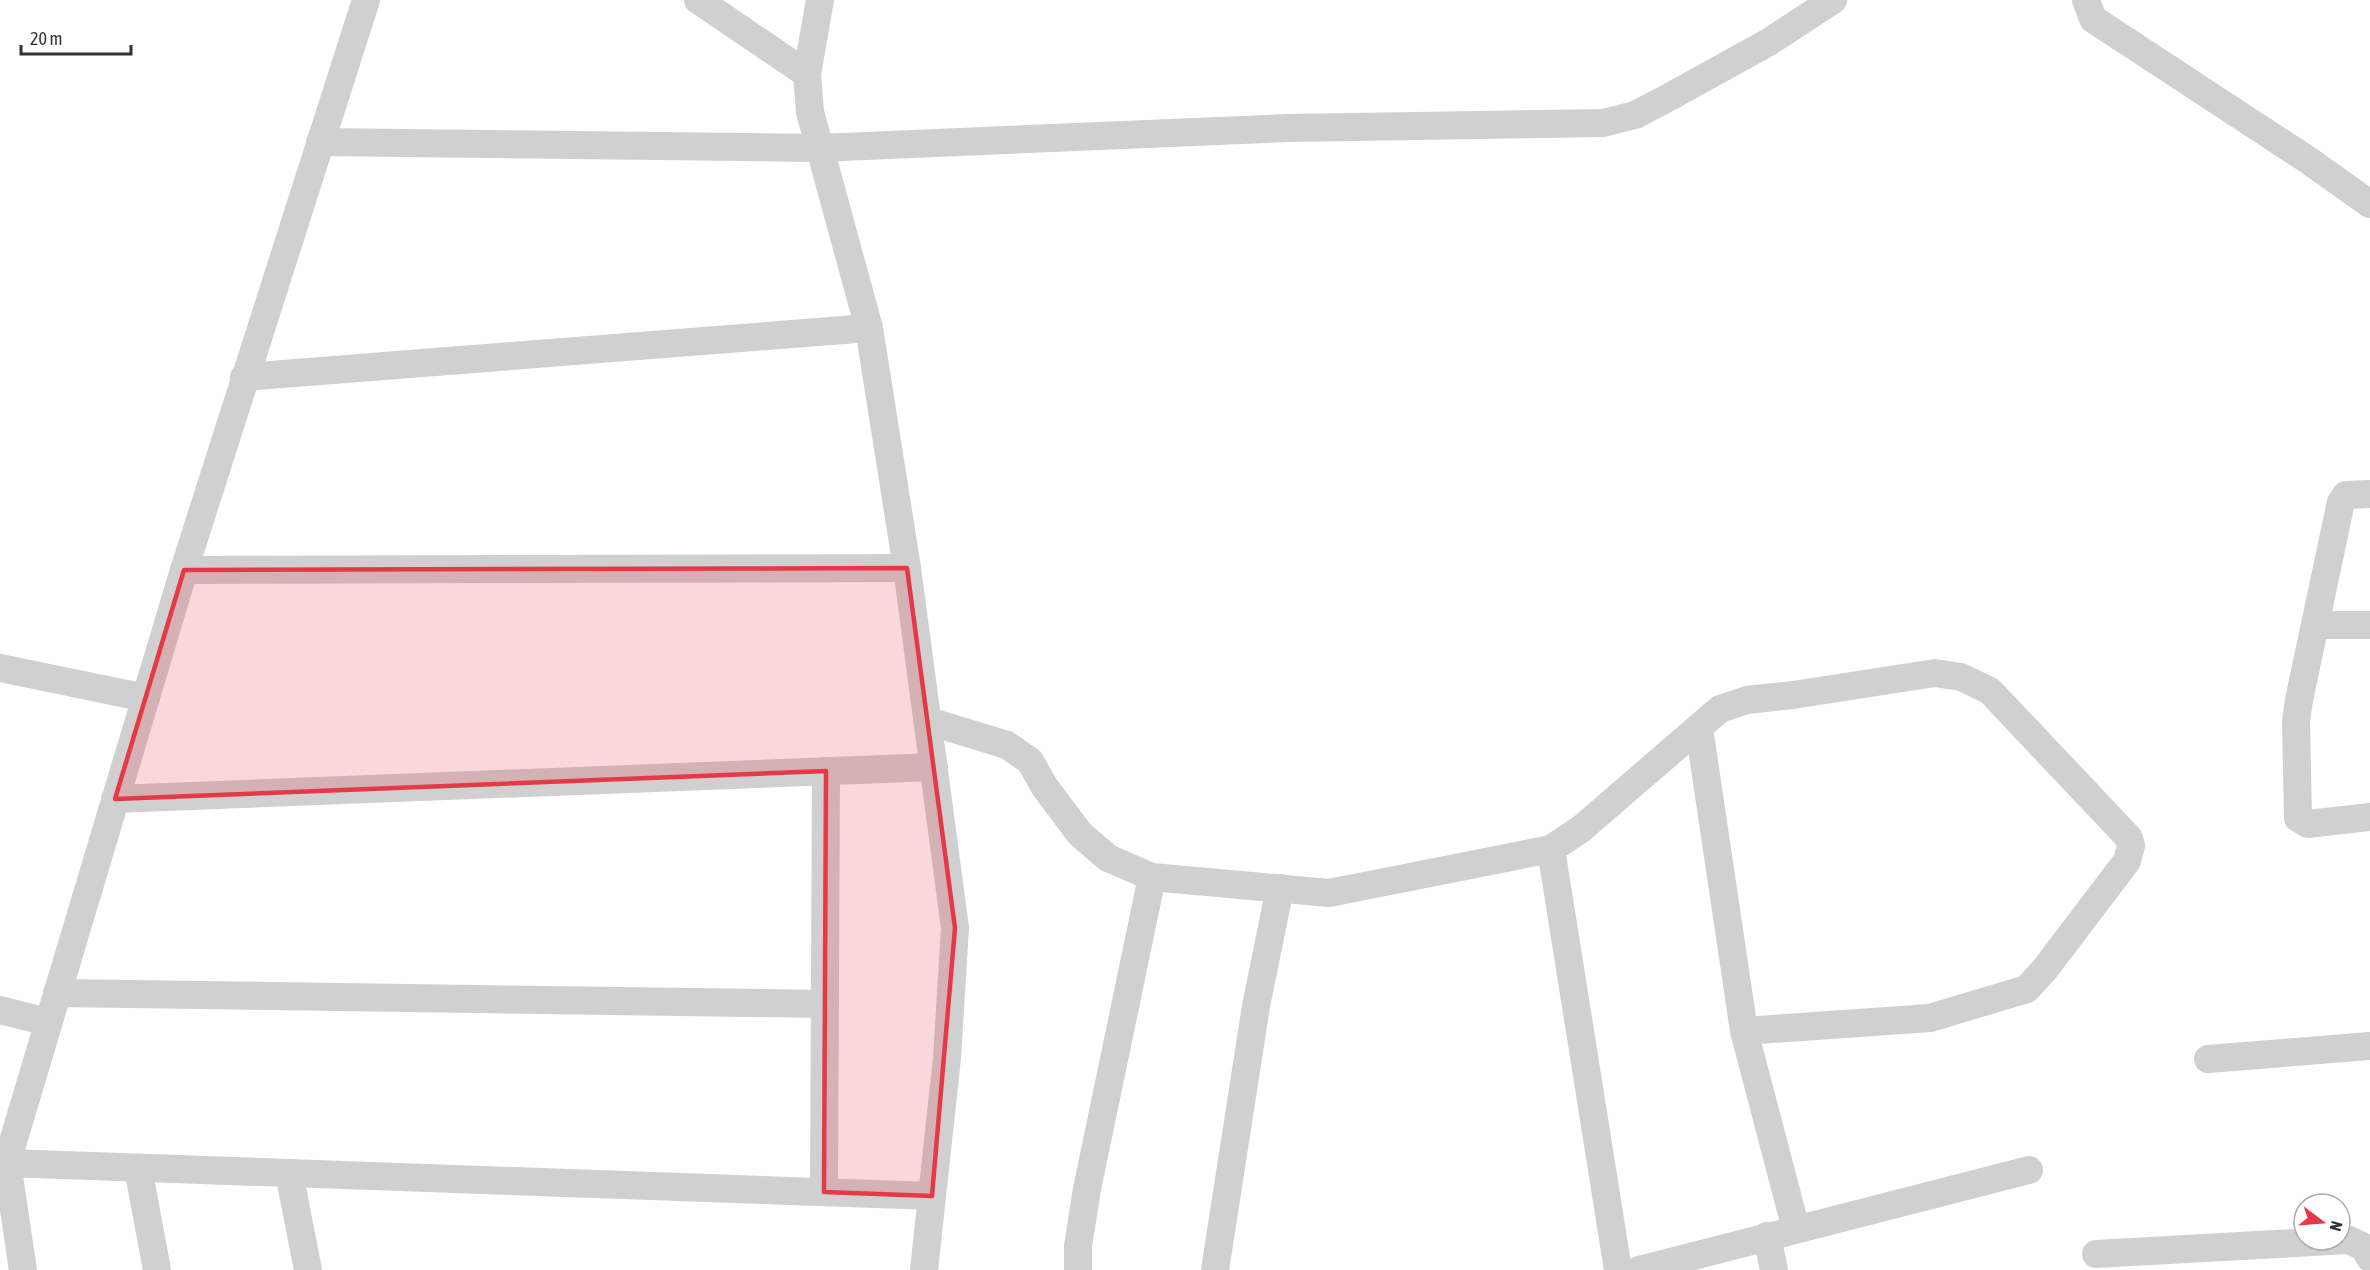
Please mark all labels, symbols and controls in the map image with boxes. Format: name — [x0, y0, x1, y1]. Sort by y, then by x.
scale bar — [21, 18, 130, 56]
text: 20 m — [30, 28, 62, 49]
north arrow — [2292, 1192, 2352, 1252]
text: N — [2326, 1219, 2346, 1233]

